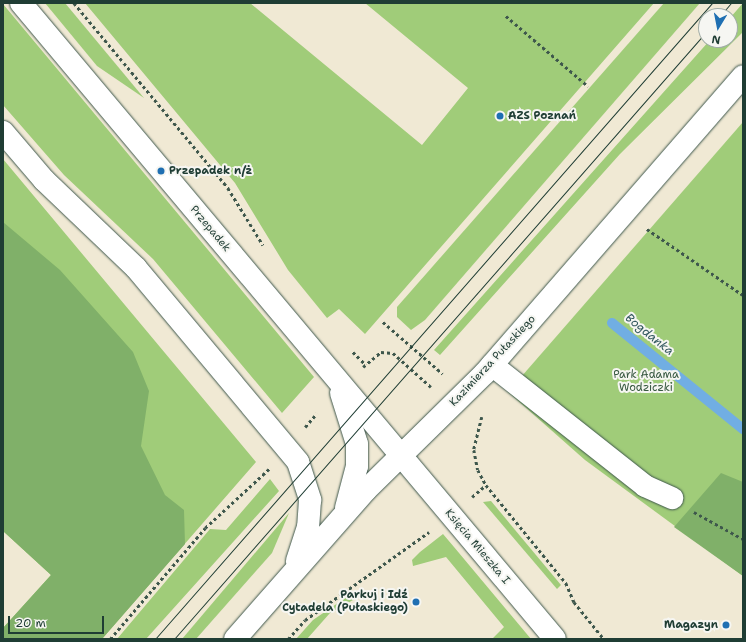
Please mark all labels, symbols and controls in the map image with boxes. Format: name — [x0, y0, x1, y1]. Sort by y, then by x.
north arrow — [698, 8, 738, 48]
text: N — [710, 31, 722, 47]
place label: AZS Poznań — [508, 109, 576, 123]
marker: AZS Poznań — [495, 111, 505, 121]
place label: Przepadek n/ż — [169, 164, 252, 178]
marker: Przepadek n/ż — [156, 166, 166, 176]
street label: Przepadek — [187, 203, 233, 255]
water label: Bogdanka — [622, 311, 676, 359]
street label: Kazimierza Pułaskiego — [447, 313, 539, 409]
park label: Park Adama Wodziczki — [613, 369, 679, 395]
street label: Księcia Mieszka I — [442, 507, 512, 587]
place label: Parkuj i Idź Cytadela (Pułaskiego) — [282, 589, 408, 615]
marker: Parkuj i Idź Cytadela (Pułaskiego) — [411, 597, 421, 607]
scale bar — [10, 608, 106, 634]
text: 20 m — [15, 615, 46, 631]
place label: Magazyn — [664, 618, 718, 632]
marker: Magazyn — [721, 620, 731, 630]

